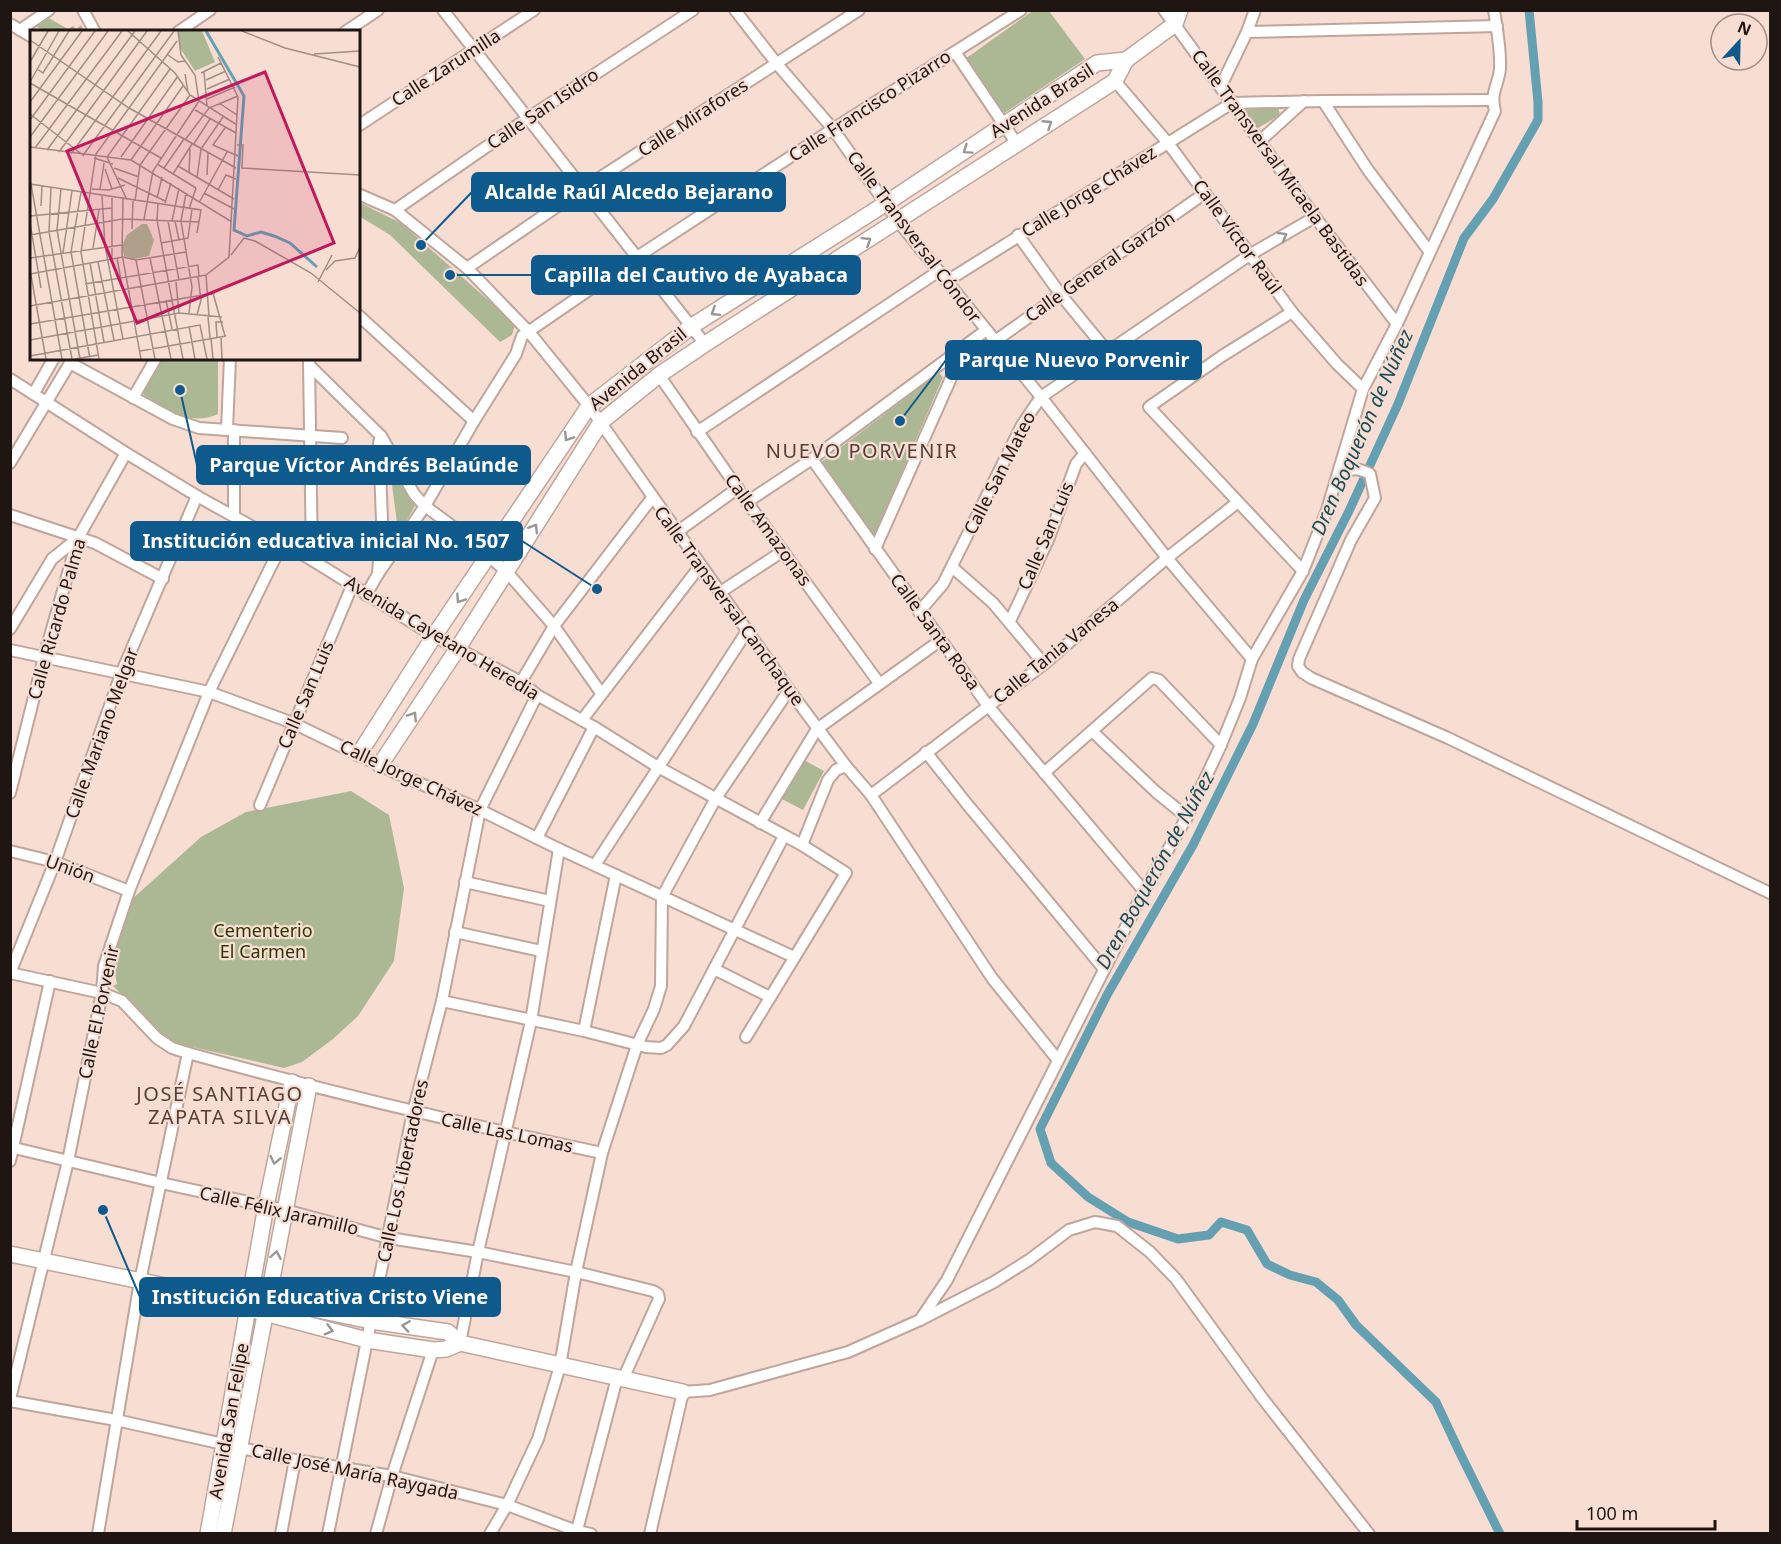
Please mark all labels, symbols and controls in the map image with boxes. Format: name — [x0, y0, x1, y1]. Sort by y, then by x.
north arrow — [1709, 12, 1769, 72]
text: N — [1734, 15, 1755, 41]
street label: Calle Zarumilla — [386, 23, 505, 111]
inset map — [30, 30, 360, 360]
street label: Calle Francisco Pizarro — [784, 44, 955, 167]
street label: Calle Transversal Micaela Bastidas — [1187, 44, 1375, 291]
street label: Avenida Brasil — [985, 58, 1098, 143]
street label: Calle San Isidro — [482, 62, 603, 154]
street label: Calle Mirafores — [633, 73, 752, 162]
one-way arrow — [1041, 120, 1052, 131]
street label: Calle Jorge Chávez — [1016, 140, 1160, 242]
one-way arrow — [963, 142, 974, 153]
street label: Calle Transversal Cóndor — [842, 146, 988, 328]
callout: Alcalde Raúl Alcedo Bejarano — [472, 173, 785, 211]
street label: Calle Víctor Raúl — [1188, 174, 1288, 299]
text: Alcalde Raúl Alcedo Bejarano — [485, 178, 773, 205]
street label: Calle General Garzón — [1020, 205, 1179, 327]
one-way arrow — [1277, 231, 1287, 243]
one-way arrow — [861, 237, 871, 249]
callout: Capilla del Cautivo de Ayabaca — [532, 256, 860, 294]
text: Capilla del Cautivo de Ayabaca — [544, 261, 848, 288]
one-way arrow — [711, 304, 721, 316]
street label: Avenida Brasil — [583, 321, 691, 415]
water label: Dren Boquerón de Núñez — [1304, 325, 1419, 539]
callout: Parque Nuevo Porvenir — [946, 341, 1201, 379]
text: Parque Nuevo Porvenir — [959, 346, 1189, 373]
street label: Calle San Mateo — [958, 407, 1041, 538]
one-way arrow — [564, 430, 575, 441]
district label: NUEVO PORVENIR — [766, 437, 958, 464]
callout: Parque Víctor Andrés Belaúnde — [197, 446, 530, 484]
text: Parque Víctor Andrés Belaúnde — [209, 451, 519, 478]
street label: Calle Amazonas — [720, 468, 818, 590]
street label: Calle San Luis — [1012, 478, 1079, 593]
street label: Calle Transversal Canchaque — [649, 501, 810, 710]
callout: Institución educativa inicial No. 1507 — [131, 522, 522, 560]
one-way arrow — [527, 524, 539, 534]
text: Institución educativa inicial No. 1507 — [142, 527, 510, 554]
street label: Calle Ricardo Palma — [22, 535, 91, 702]
street label: Calle Santa Rosa — [885, 568, 986, 695]
street label: Avenida Cayetano Heredia — [341, 569, 544, 705]
street label: Calle Tania Vanesa — [987, 592, 1123, 708]
one-way arrow — [456, 593, 467, 604]
street label: Calle San Luis — [272, 637, 339, 752]
street label: Calle Mariano Melgar — [59, 643, 143, 822]
one-way arrow — [405, 712, 416, 723]
street label: Calle Jorge Chávez — [336, 734, 487, 821]
water label: Dren Boquerón de Núñez — [1089, 766, 1220, 974]
street label: Unión — [42, 848, 98, 888]
park label: Cementerio El Carmen — [213, 918, 313, 963]
street label: Calle El Porvenir — [72, 942, 124, 1081]
street label: Calle Los Libertadores — [371, 1077, 433, 1264]
district label: JOSÉ SANTIAGO ZAPATA SILVA — [134, 1080, 304, 1130]
street label: Calle Las Lomas — [439, 1106, 575, 1158]
one-way arrow — [270, 1155, 283, 1165]
street label: Calle Félix Jaramillo — [197, 1180, 361, 1240]
one-way arrow — [270, 1250, 282, 1260]
callout: Institución Educativa Cristo Viene — [140, 1278, 500, 1316]
text: Institución Educativa Cristo Viene — [152, 1283, 488, 1310]
one-way arrow — [402, 1321, 411, 1333]
one-way arrow — [324, 1322, 334, 1335]
street label: Avenida San Felipe — [202, 1341, 254, 1501]
street label: Calle José María Raygada — [250, 1437, 461, 1505]
scale bar — [1577, 1493, 1715, 1531]
text: 100 m — [1586, 1501, 1638, 1525]

